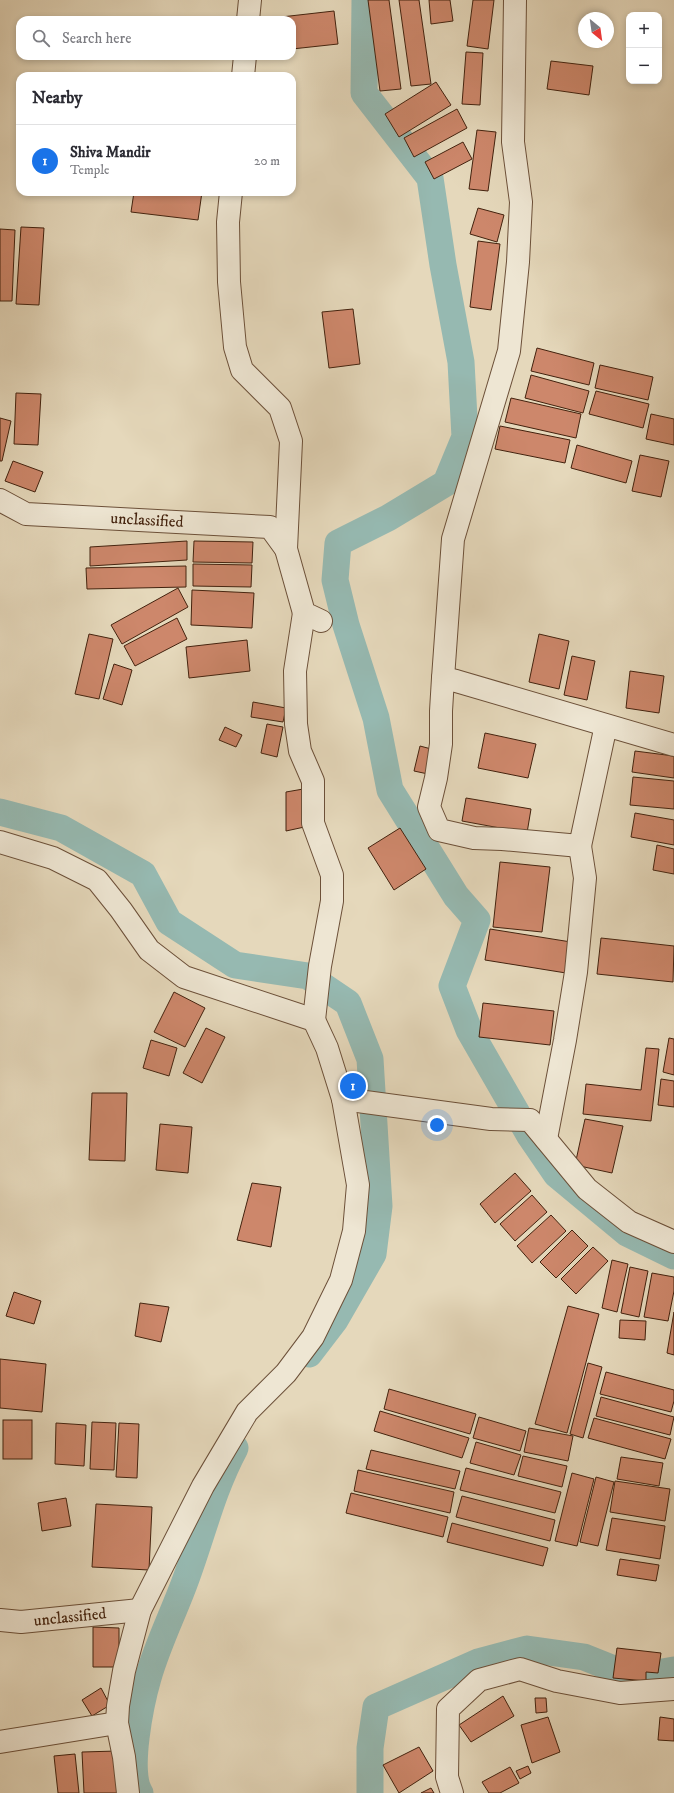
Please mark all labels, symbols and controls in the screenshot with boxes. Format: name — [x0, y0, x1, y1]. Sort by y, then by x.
north arrow — [578, 12, 614, 48]
map controls — [626, 12, 662, 84]
button: + — [626, 12, 662, 48]
search box — [16, 16, 296, 60]
icon: search — [30, 27, 52, 49]
text: Search here — [62, 29, 131, 48]
button: − — [626, 48, 662, 84]
text: Nearby — [32, 87, 82, 109]
text: Shiva Mandir — [70, 143, 151, 162]
text: 1 — [43, 153, 47, 169]
text: 20 m — [254, 153, 280, 169]
text: Temple — [70, 162, 109, 178]
street label: unclassified — [110, 508, 184, 532]
pin: 1 — [340, 1071, 366, 1101]
your location — [427, 1115, 447, 1135]
street label: unclassified — [33, 1603, 107, 1631]

